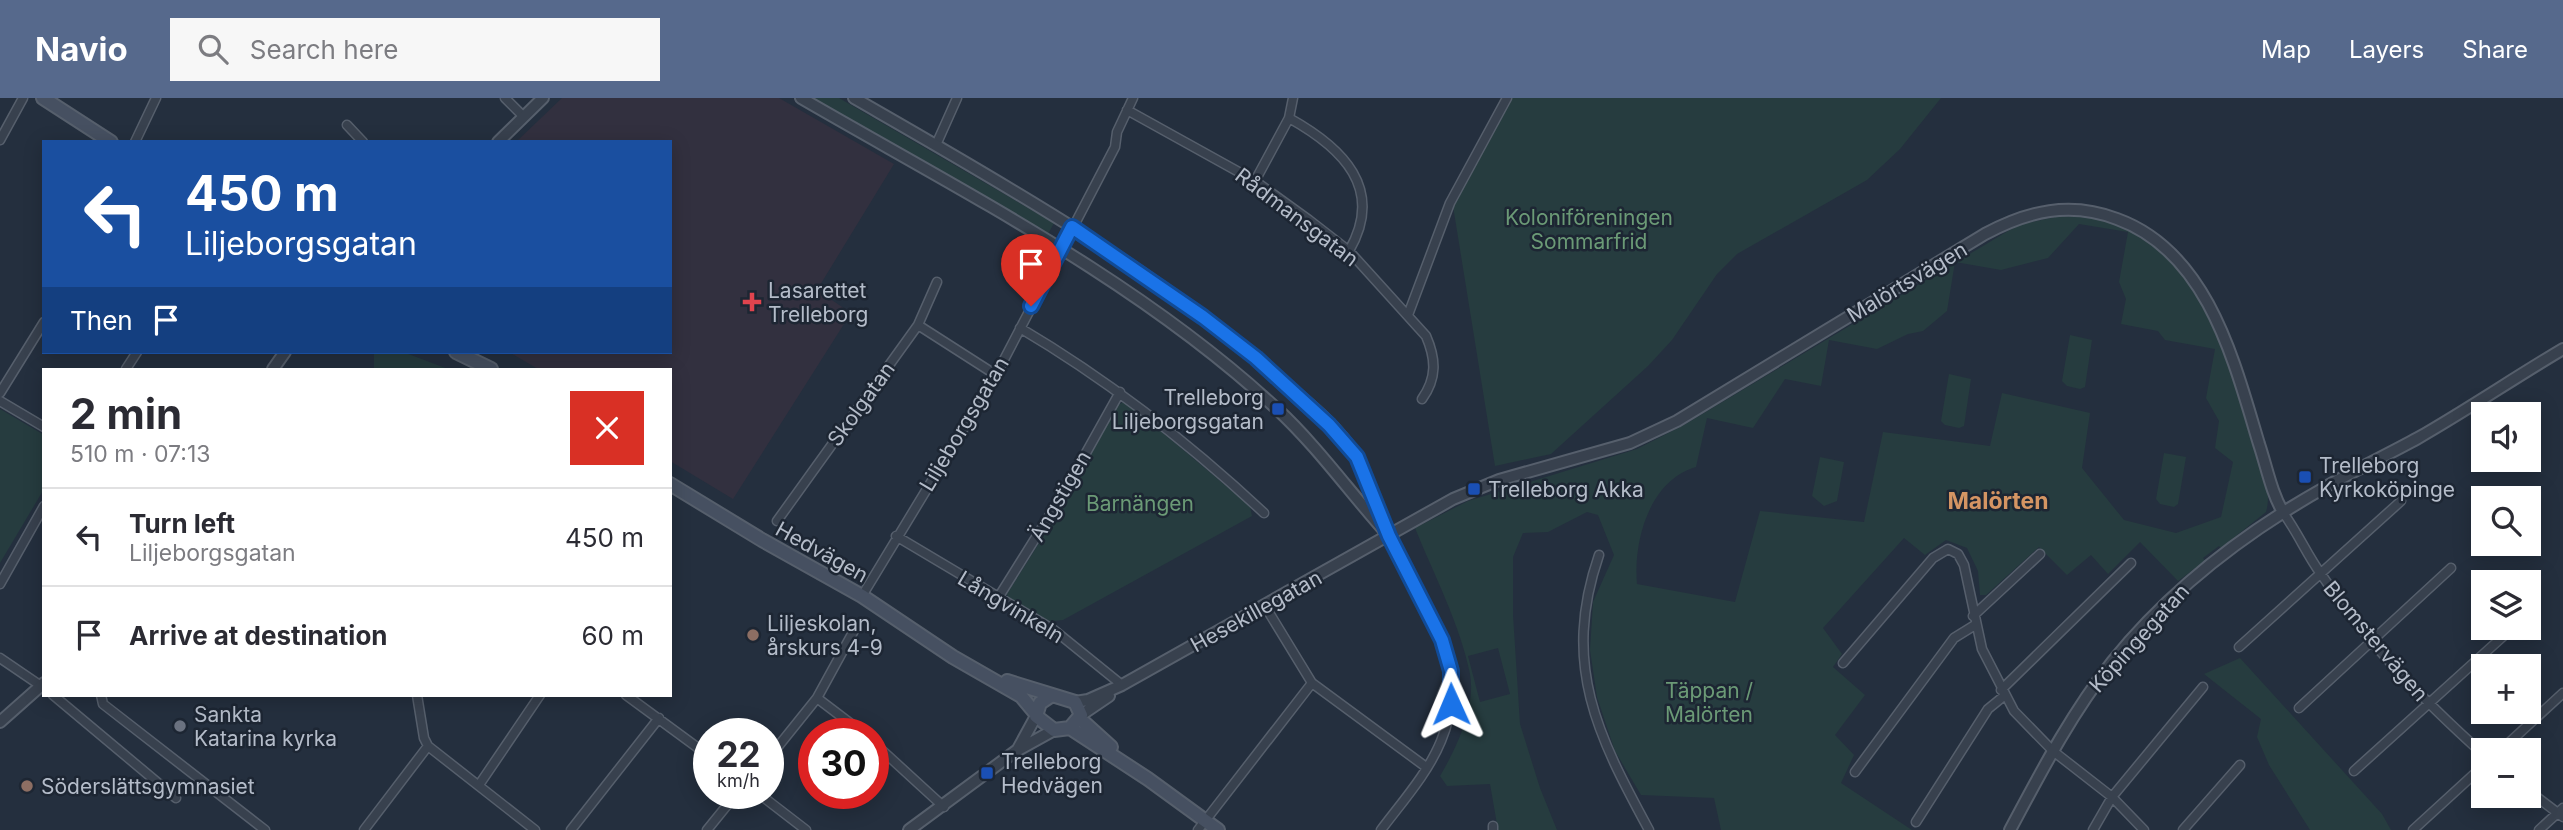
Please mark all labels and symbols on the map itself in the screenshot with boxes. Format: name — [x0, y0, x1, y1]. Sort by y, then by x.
street label: Rådmansgatan — [1231, 163, 1363, 271]
park label: Koloniföreningen Sommarfrid — [1505, 205, 1673, 254]
pin — [1001, 234, 1061, 306]
street label: Malörtsvägen — [1843, 236, 1971, 328]
place label: Lasarettet Trelleborg — [768, 278, 868, 327]
marker: Lasarettet Trelleborg — [742, 292, 762, 312]
street label: Liljeborgsgatan — [914, 352, 1014, 496]
street label: Skolgatan — [822, 357, 900, 451]
place label: Trelleborg Liljeborgsgatan — [1112, 385, 1264, 434]
marker: Trelleborg Liljeborgsgatan — [1270, 401, 1286, 417]
street label: Ängstigen — [1023, 446, 1096, 546]
place label: Trelleborg Kyrkoköpinge — [2319, 453, 2455, 502]
marker: Trelleborg Kyrkoköpinge — [2297, 469, 2313, 485]
place label: Trelleborg Akka — [1488, 477, 1644, 502]
marker: Trelleborg Akka — [1466, 481, 1482, 497]
district label: Malörten — [1947, 487, 2049, 515]
park label: Barnängen — [1086, 491, 1194, 516]
street label: Hedvägen — [771, 516, 873, 588]
street label: Hesekillegatan — [1186, 565, 1326, 657]
street label: Långvinkeln — [954, 566, 1068, 648]
street label: Blomstervägen — [2319, 576, 2433, 706]
street label: Köpingegatan — [2084, 579, 2194, 697]
place label: Liljeskolan, årskurs 4-9 — [767, 611, 883, 660]
marker: Liljeskolan, årskurs 4-9 — [745, 627, 761, 643]
position arrow — [1414, 667, 1488, 741]
park label: Täppan / Malörten — [1665, 678, 1753, 727]
place label: Sankta Katarina kyrka — [194, 702, 337, 751]
marker: Sankta Katarina kyrka — [172, 718, 188, 734]
speed limit sign: 30 — [798, 718, 889, 809]
place label: Trelleborg Hedvägen — [1001, 749, 1103, 798]
marker: Trelleborg Hedvägen — [979, 765, 995, 781]
place label: Söderslättsgymnasiet — [41, 774, 255, 799]
marker: Söderslättsgymnasiet — [19, 778, 35, 794]

